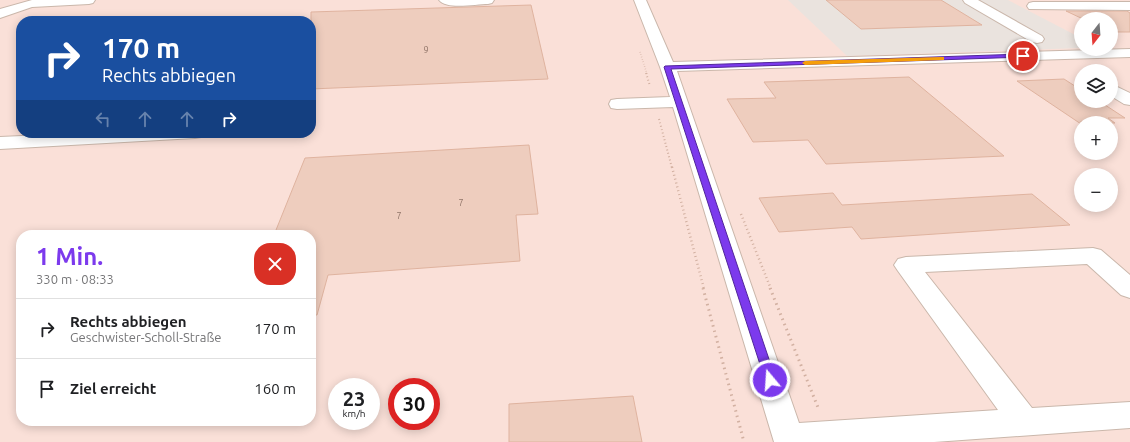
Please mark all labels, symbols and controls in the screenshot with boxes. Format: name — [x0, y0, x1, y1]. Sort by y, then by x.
north arrow — [1074, 12, 1118, 56]
map controls — [1074, 12, 1118, 212]
icon: right — [36, 32, 88, 84]
text: 170 m — [102, 32, 180, 63]
pin — [1006, 39, 1040, 73]
house number: 9 — [423, 45, 429, 55]
icon: arrive — [1012, 45, 1034, 67]
button: layers — [1074, 64, 1118, 108]
text: Rechts abbiegen — [102, 65, 236, 85]
icon: left — [92, 108, 114, 130]
icon: ahead — [134, 108, 156, 130]
icon: ahead — [176, 108, 198, 130]
icon: right — [218, 108, 240, 130]
button: + — [1074, 116, 1118, 160]
button: − — [1074, 168, 1118, 212]
house number: 7 — [458, 198, 464, 208]
house number: 7 — [396, 211, 402, 221]
text: 1 Min. — [36, 243, 103, 270]
button: close — [254, 243, 296, 285]
text: 330 m · 08:33 — [36, 272, 114, 286]
text: Rechts abbiegen — [70, 313, 187, 330]
icon: right — [36, 318, 58, 340]
text: 170 m — [254, 320, 296, 337]
text: Geschwister-Scholl-Straße — [70, 330, 221, 344]
position arrow — [749, 359, 791, 401]
icon: arrive — [36, 378, 58, 400]
speed limit sign: 30 — [388, 378, 440, 430]
text: Ziel erreicht — [70, 380, 156, 397]
text: 160 m — [254, 380, 296, 397]
text: 23 — [343, 387, 365, 410]
text: km/h — [342, 408, 366, 419]

